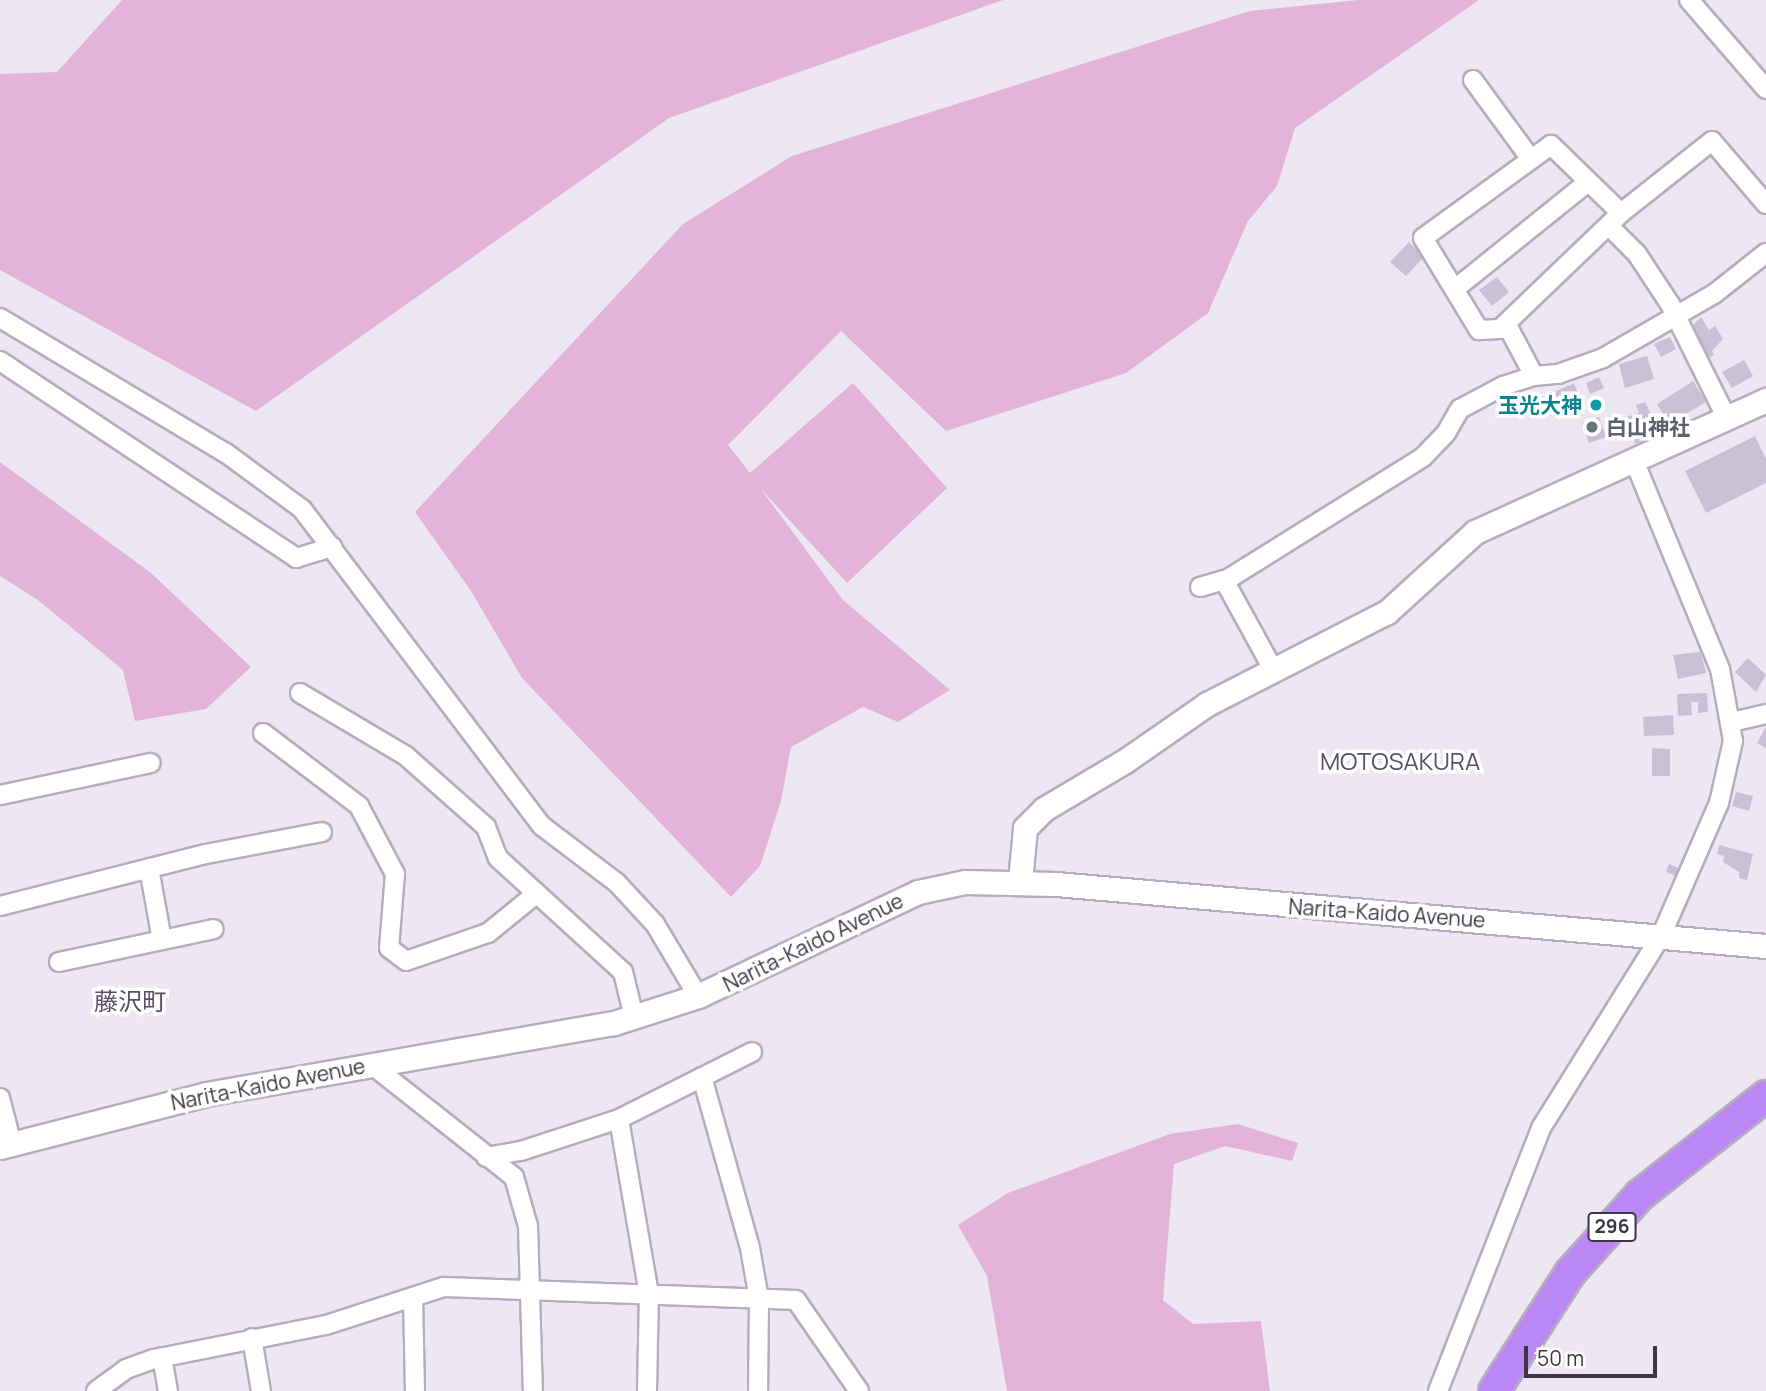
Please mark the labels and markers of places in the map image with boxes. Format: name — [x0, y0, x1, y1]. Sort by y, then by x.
place label: 玉光大神 — [1498, 392, 1582, 418]
marker: 玉光大神 — [1588, 397, 1604, 413]
place label: 白山神社 — [1606, 414, 1690, 440]
marker: 白山神社 — [1584, 419, 1600, 435]

